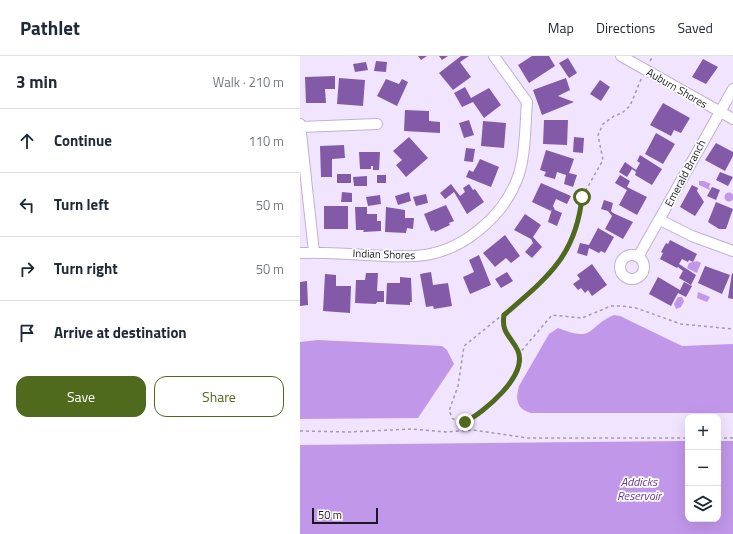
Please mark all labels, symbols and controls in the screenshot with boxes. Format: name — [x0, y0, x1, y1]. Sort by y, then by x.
text: Pathlet — [20, 13, 80, 42]
text: Map — [548, 17, 574, 38]
text: Directions — [596, 17, 655, 38]
text: Saved — [677, 17, 713, 38]
street label: Auburn Shores — [643, 64, 711, 112]
text: 3 min — [16, 69, 57, 95]
text: Walk · 210 m — [213, 72, 284, 92]
text: Continue — [54, 129, 112, 152]
icon: ahead — [16, 130, 38, 152]
text: 110 m — [248, 131, 284, 151]
street label: Emerald Branch — [661, 137, 709, 209]
route start — [573, 188, 591, 206]
text: Turn left — [54, 193, 109, 216]
icon: left — [16, 194, 38, 216]
text: 50 m — [256, 195, 284, 215]
street label: Indian Shores — [352, 245, 416, 263]
text: Turn right — [54, 257, 118, 280]
icon: right — [16, 258, 38, 280]
text: 50 m — [256, 259, 284, 279]
text: Arrive at destination — [54, 321, 187, 344]
icon: arrive — [16, 322, 38, 344]
button: Save — [16, 376, 146, 417]
button: Share — [154, 376, 284, 417]
route end — [456, 413, 474, 431]
map controls — [685, 414, 721, 522]
button: + — [685, 414, 721, 450]
button: − — [685, 450, 721, 486]
water label: Addicks Reservoir — [617, 472, 663, 505]
button: layers — [685, 486, 721, 522]
scale bar — [312, 506, 378, 525]
text: 50 m — [318, 507, 342, 523]

